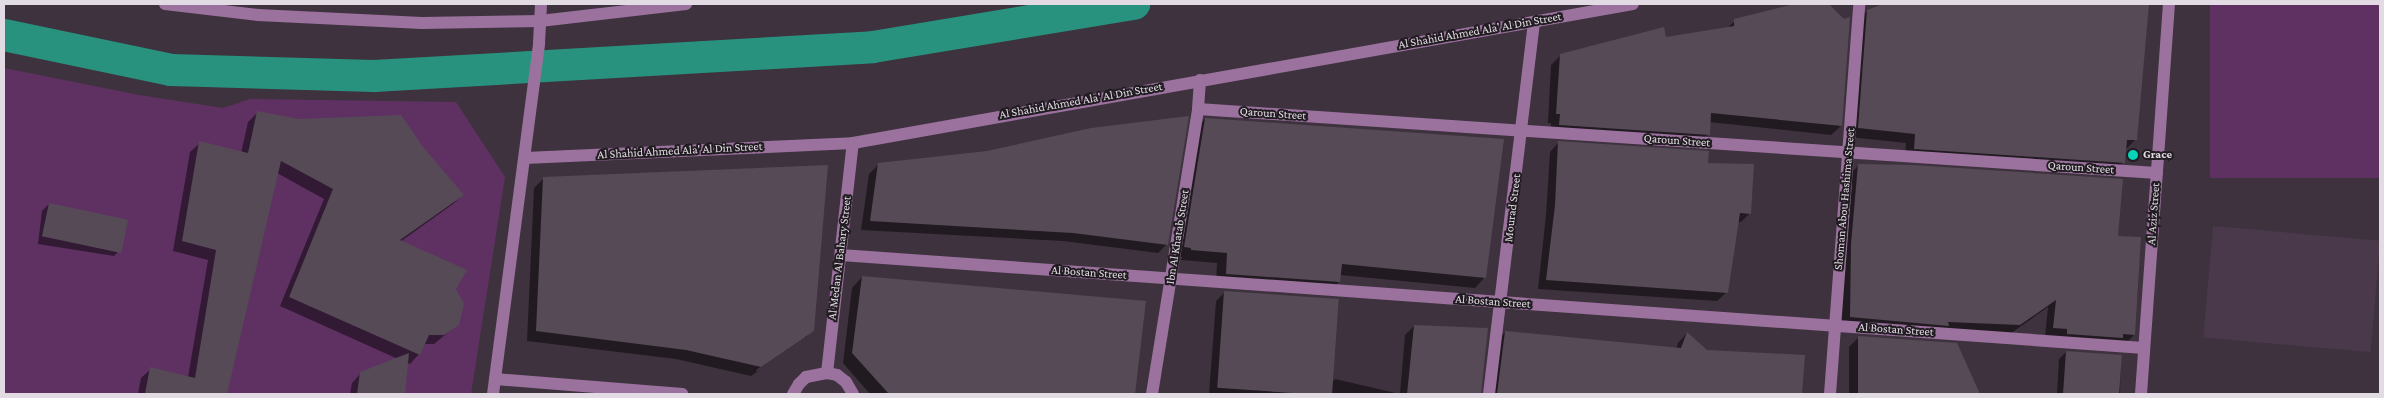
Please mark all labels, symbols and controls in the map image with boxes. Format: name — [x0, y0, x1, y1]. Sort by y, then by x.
street label: Al Shahid Ahmed Ala' Al Din Street — [1397, 10, 1563, 52]
street label: Al Shahid Ahmed Ala' Al Din Street — [998, 80, 1164, 122]
street label: Qaroun Street — [1239, 104, 1307, 124]
street label: Shoman Abou Hashima Street — [1832, 127, 1858, 271]
street label: Qaroun Street — [1643, 131, 1711, 151]
street label: Al Shahid Ahmed Ala' Al Din Street — [597, 139, 763, 163]
place label: Grace — [2143, 148, 2172, 162]
marker: Grace — [2127, 149, 2139, 161]
street label: Qaroun Street — [2047, 158, 2115, 178]
street label: Mourad Street — [1502, 173, 1524, 243]
street label: Al Aziz Street — [2145, 182, 2163, 246]
street label: Ibn Al Khatab Street — [1163, 189, 1193, 285]
street label: Al Medan Al Bahary Street — [825, 195, 855, 321]
street label: Al Bostan Street — [1051, 263, 1127, 283]
street label: Al Bostan Street — [1455, 292, 1531, 312]
street label: Al Bostan Street — [1858, 320, 1934, 340]

